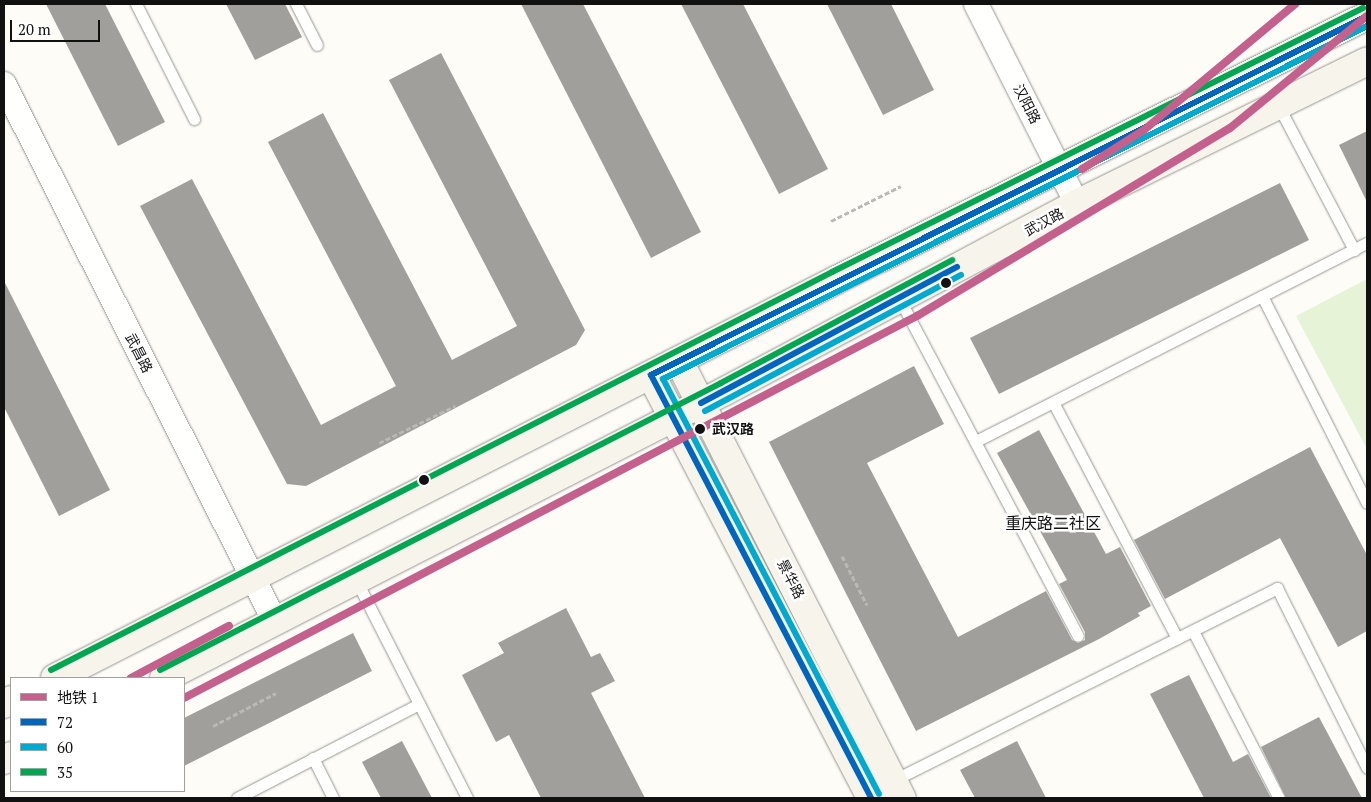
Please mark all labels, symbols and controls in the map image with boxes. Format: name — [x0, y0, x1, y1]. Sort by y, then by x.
scale bar — [12, 10, 102, 42]
text: 20 m — [18, 19, 51, 39]
street label: 汉阳路 — [1010, 81, 1044, 127]
street label: 武汉路 — [1022, 205, 1066, 239]
unlabelled marker — [941, 278, 951, 288]
street label: 武昌路 — [122, 330, 156, 376]
marker: 武汉路 — [691, 420, 709, 438]
place label: 武汉路 — [712, 421, 754, 437]
unlabelled marker — [419, 475, 429, 485]
district label: 重庆路二社区 — [1005, 513, 1101, 533]
street label: 景华路 — [774, 556, 808, 602]
legend — [10, 677, 185, 792]
text: 地铁 1 — [57, 687, 99, 707]
text: 72 — [57, 712, 73, 732]
text: 60 — [57, 737, 73, 757]
text: 35 — [57, 762, 73, 782]

